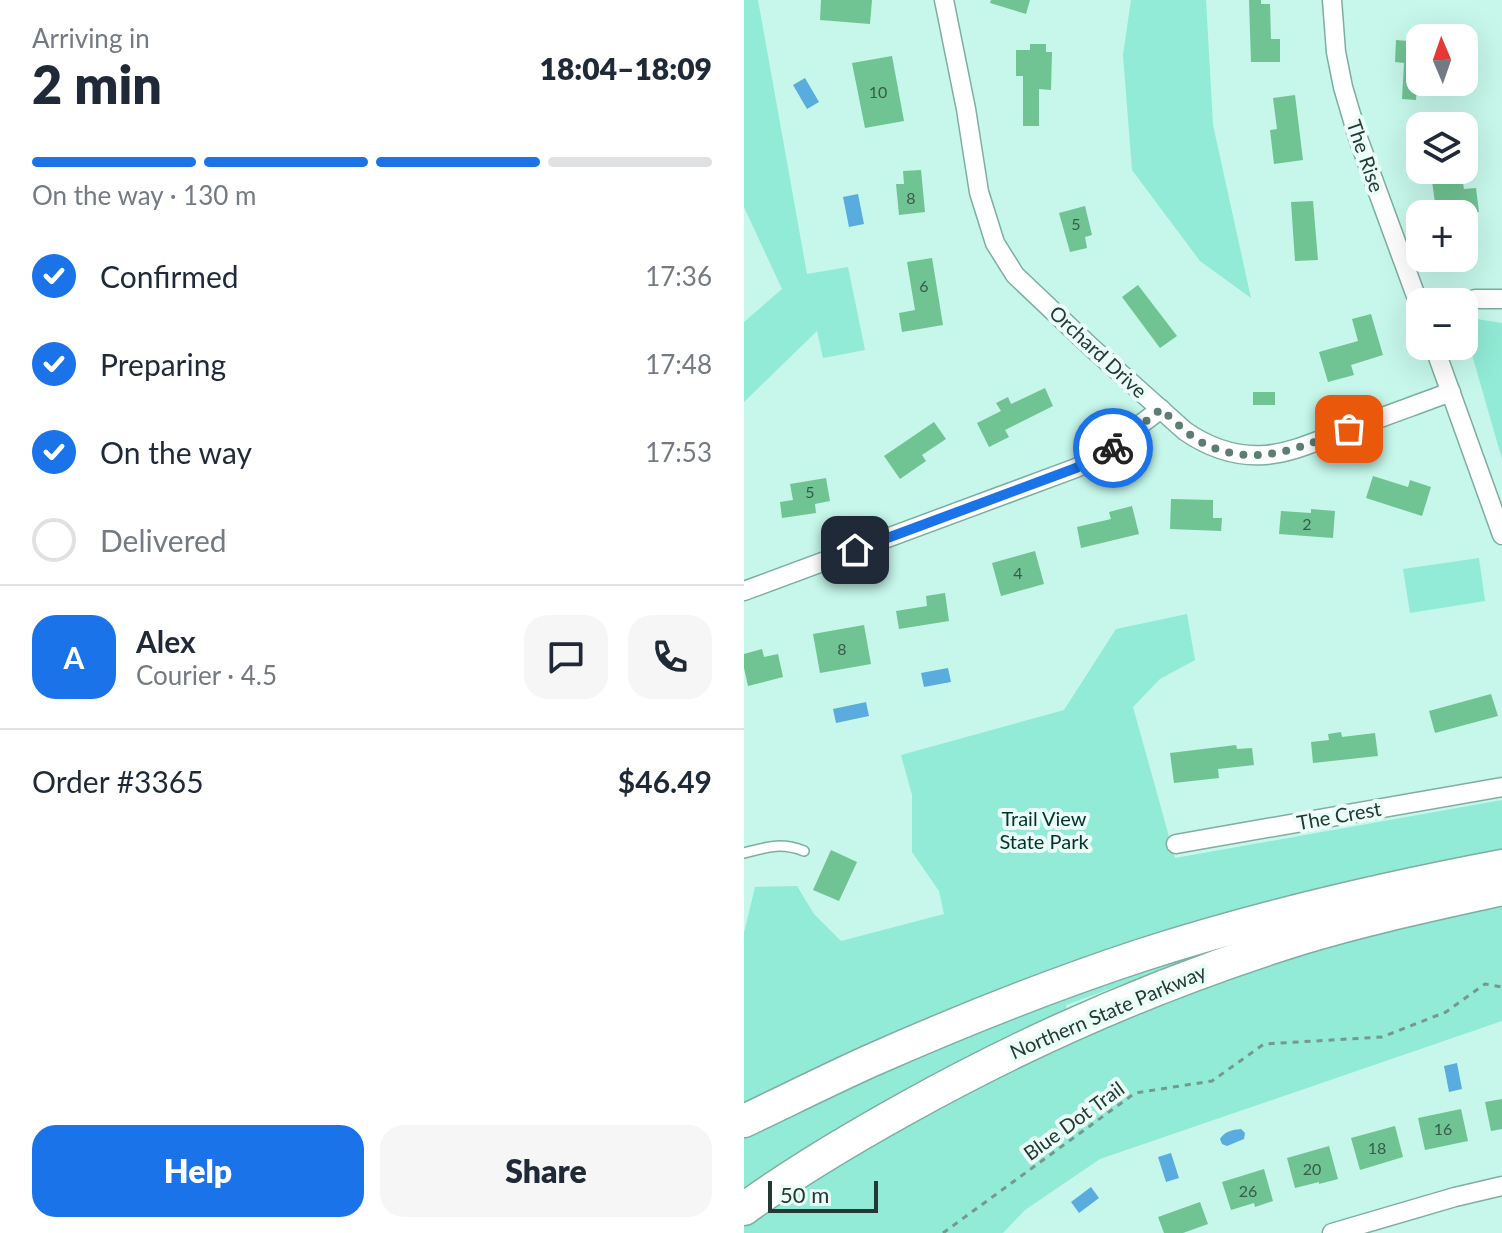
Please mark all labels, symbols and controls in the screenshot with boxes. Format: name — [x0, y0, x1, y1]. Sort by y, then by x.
text: Arriving in — [32, 22, 150, 54]
north arrow — [1406, 24, 1478, 96]
map controls — [1406, 24, 1478, 360]
text: 18:04–18:09 — [539, 50, 712, 86]
text: 2 min — [32, 53, 162, 115]
house number: 10 — [869, 82, 887, 101]
button: layers — [1406, 112, 1478, 184]
street label: The Rise — [1342, 116, 1389, 195]
text: On the way · 130 m — [32, 179, 256, 211]
house number: 8 — [906, 188, 916, 207]
button: + — [1406, 200, 1478, 272]
house number: 5 — [1071, 214, 1081, 233]
icon: check — [32, 254, 76, 298]
text: Confirmed — [100, 258, 239, 294]
text: 17:36 — [645, 260, 712, 292]
house number: 6 — [919, 276, 929, 295]
button: − — [1406, 288, 1478, 360]
street label: Orchard Drive — [1045, 300, 1152, 402]
icon: check — [32, 342, 76, 386]
text: Preparing — [100, 346, 226, 382]
text: 17:48 — [645, 348, 712, 380]
pin — [1315, 395, 1383, 463]
icon: bag — [1327, 407, 1371, 451]
courier — [1073, 408, 1153, 488]
icon: bike — [1091, 426, 1135, 470]
icon: check — [32, 430, 76, 474]
text: On the way — [100, 434, 252, 470]
text: 17:53 — [645, 436, 712, 468]
house number: 5 — [805, 482, 815, 501]
house number: 2 — [1302, 514, 1312, 533]
pin — [821, 516, 889, 584]
text: Delivered — [100, 522, 227, 558]
icon: home — [833, 528, 877, 572]
house number: 4 — [1013, 563, 1023, 582]
button: chat — [524, 615, 608, 699]
button: phone — [628, 615, 712, 699]
text: Alex — [136, 623, 196, 659]
text: A — [64, 639, 84, 675]
house number: 8 — [837, 639, 847, 658]
text: Courier · 4.5 — [136, 659, 277, 691]
text: Order #3365 — [32, 763, 204, 799]
text: $46.49 — [618, 763, 712, 799]
street label: The Crest — [1295, 796, 1383, 834]
park label: Trail View State Park — [999, 806, 1089, 853]
street label: Northern State Parkway — [1006, 959, 1210, 1063]
street label: Blue Dot Trail — [1018, 1076, 1128, 1165]
house number: 16 — [1434, 1119, 1452, 1138]
button: Help — [32, 1125, 364, 1217]
button: Share — [380, 1125, 712, 1217]
house number: 18 — [1368, 1138, 1386, 1157]
house number: 20 — [1303, 1159, 1321, 1178]
scale bar — [768, 1177, 878, 1213]
text: 50 m — [780, 1181, 829, 1208]
house number: 26 — [1239, 1181, 1257, 1200]

